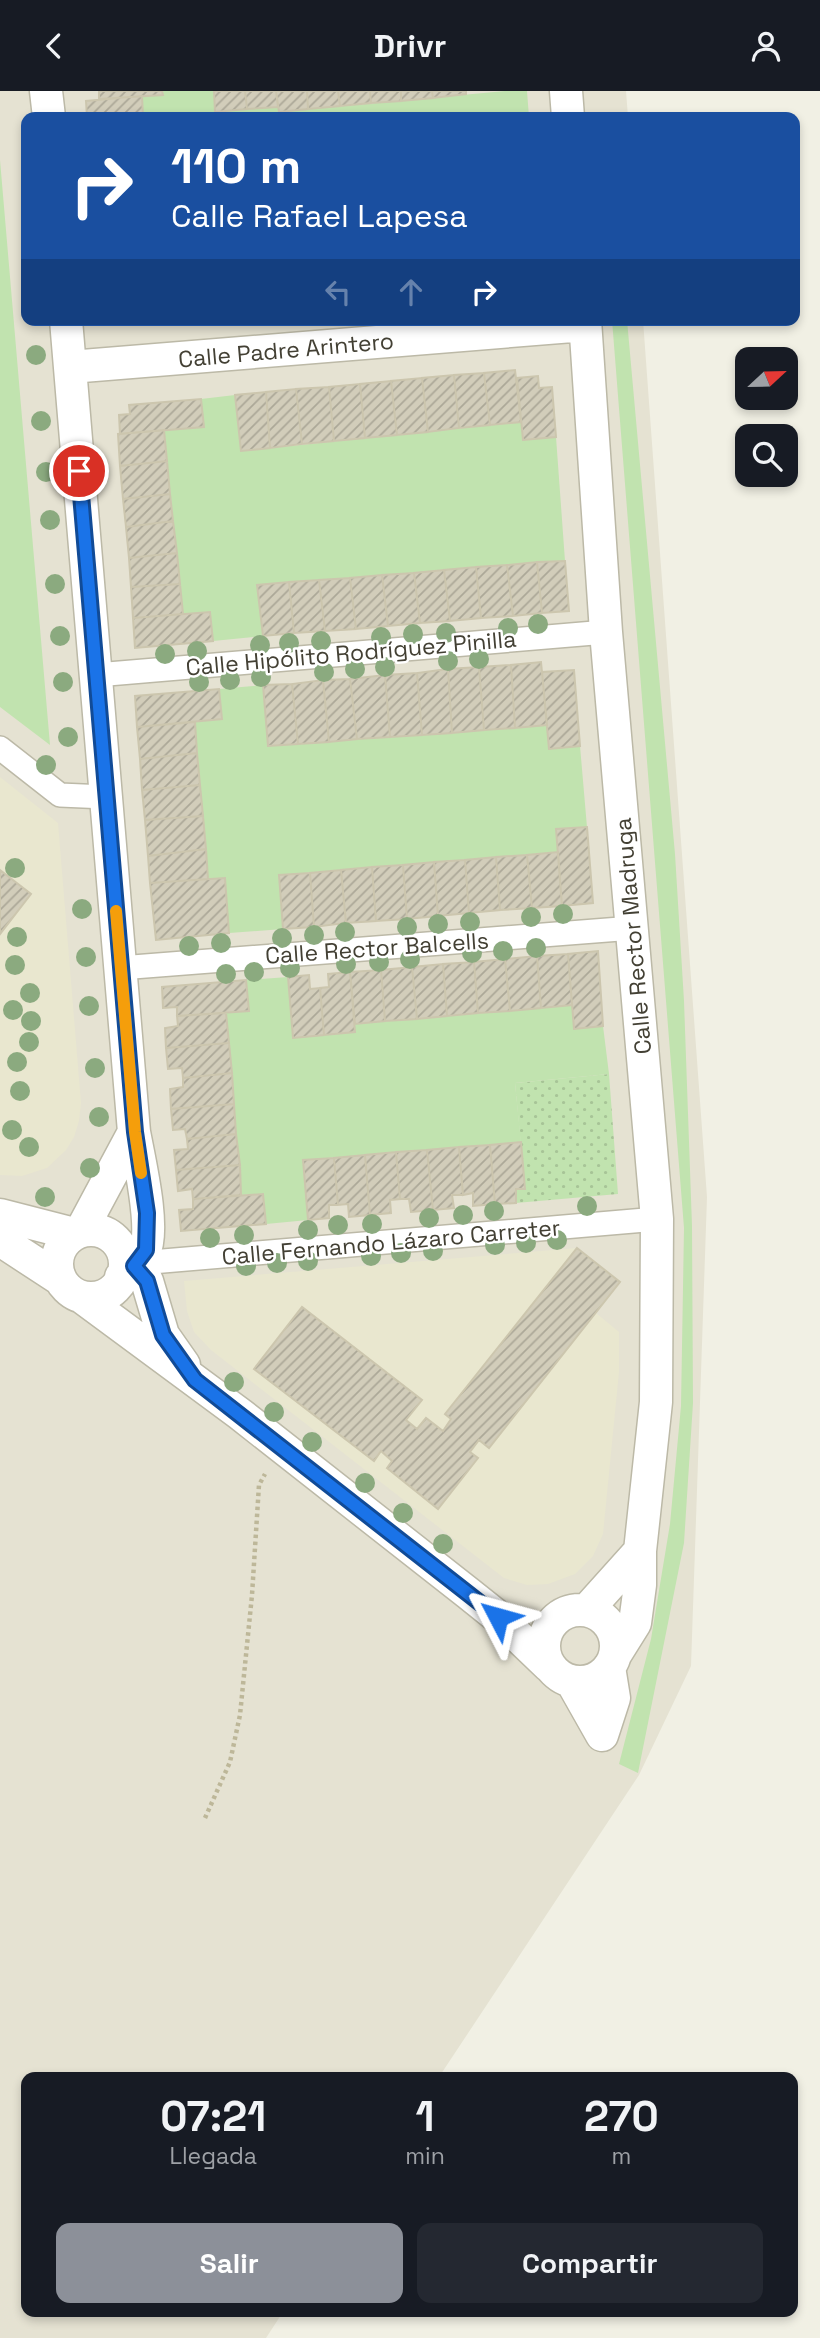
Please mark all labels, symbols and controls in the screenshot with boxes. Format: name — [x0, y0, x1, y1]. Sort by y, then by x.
text: Drivr — [374, 26, 446, 66]
icon: back — [35, 27, 73, 65]
icon: person — [747, 27, 785, 65]
text: 110 m — [171, 135, 301, 197]
icon: right — [56, 140, 147, 231]
text: Calle Rafael Lapesa — [171, 196, 468, 236]
icon: left — [319, 273, 357, 311]
icon: ahead — [392, 273, 430, 311]
icon: right — [465, 273, 503, 311]
street label: Calle Padre Arintero — [177, 326, 395, 374]
north arrow — [735, 347, 798, 409]
map controls — [735, 347, 798, 487]
button: search — [735, 424, 798, 487]
pin — [49, 441, 109, 501]
icon: arrive — [60, 452, 98, 490]
street label: Calle Hipólito Rodríguez Pinilla — [185, 624, 517, 682]
street label: Calle Rector Madruga — [608, 816, 658, 1056]
street label: Calle Rector Balcells — [264, 925, 490, 971]
street label: Calle Fernando Lázaro Carreter — [221, 1212, 561, 1272]
position arrow — [461, 1580, 535, 1654]
text: 07:21 — [160, 2090, 266, 2143]
text: 1 — [416, 2090, 435, 2143]
text: 270 — [584, 2090, 659, 2143]
text: Llegada — [169, 2141, 257, 2171]
text: min — [405, 2141, 445, 2171]
text: m — [612, 2141, 631, 2171]
button: Salir — [56, 2223, 403, 2303]
button: Compartir — [417, 2223, 763, 2303]

